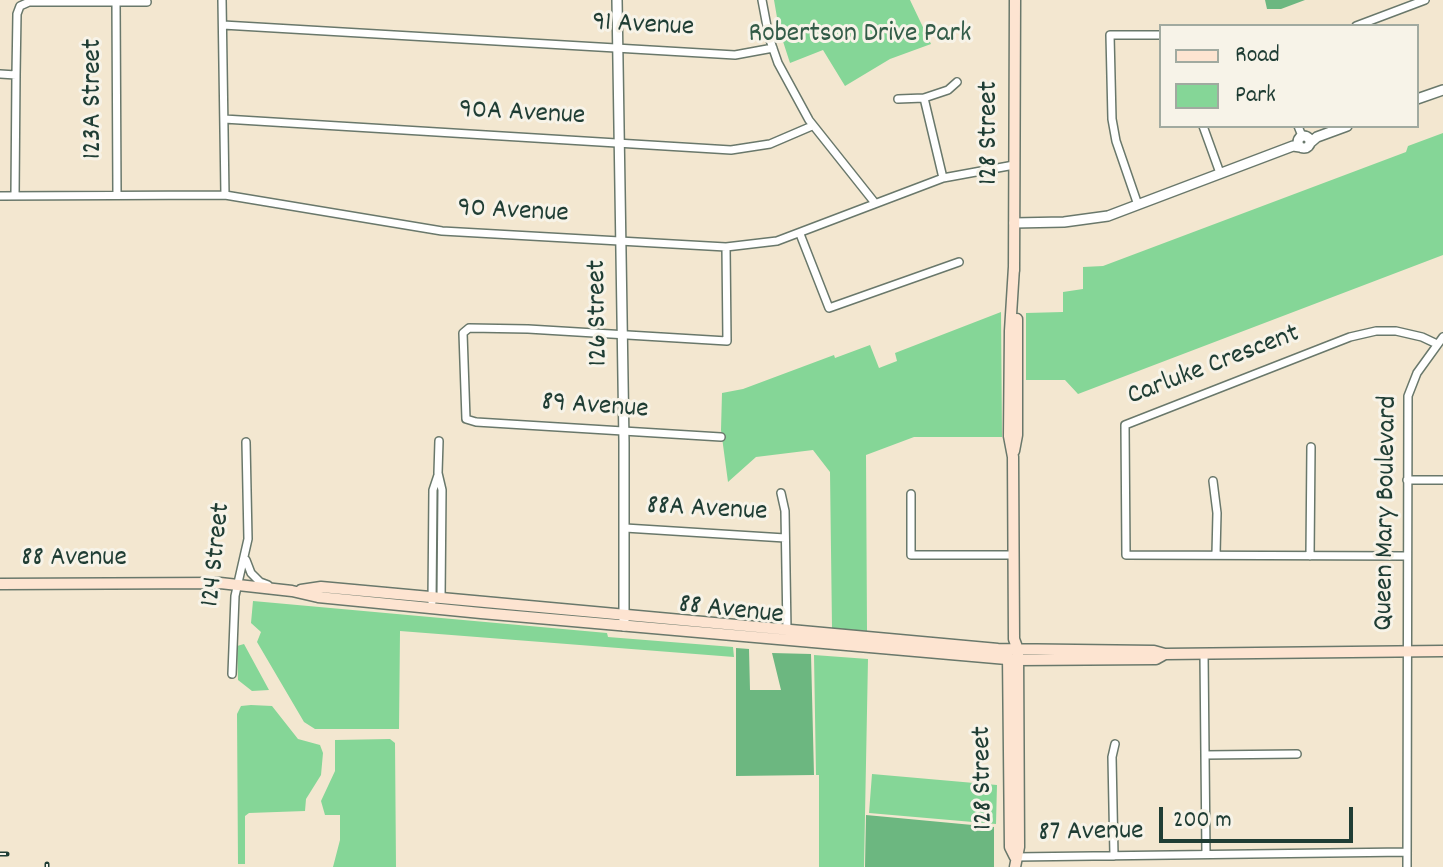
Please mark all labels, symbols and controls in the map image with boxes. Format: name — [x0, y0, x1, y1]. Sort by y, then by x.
street label: 91 Avenue — [591, 8, 695, 46]
park label: Robertson Drive Park — [749, 19, 971, 53]
legend — [1159, 24, 1419, 128]
street label: 123A Street — [78, 39, 112, 159]
text: Road — [1235, 39, 1280, 73]
text: Park — [1235, 79, 1276, 113]
street label: 128 Street — [974, 81, 1008, 185]
street label: 90A Avenue — [458, 95, 586, 135]
street label: 90 Avenue — [457, 193, 569, 233]
street label: 126 Street — [582, 259, 618, 367]
street label: Carluke Crescent — [1123, 319, 1305, 415]
street label: 89 Avenue — [540, 388, 650, 428]
street label: Queen Mary Boulevard — [1369, 395, 1407, 631]
street label: 88A Avenue — [646, 491, 768, 531]
street label: 124 Street — [196, 501, 240, 609]
street label: 88 Avenue — [21, 543, 127, 577]
street label: 88 Avenue — [677, 590, 785, 634]
street label: 128 Street — [967, 726, 1003, 830]
scale bar — [1163, 791, 1357, 841]
text: 200 m — [1173, 804, 1232, 838]
street label: 87 Avenue — [1038, 816, 1144, 852]

